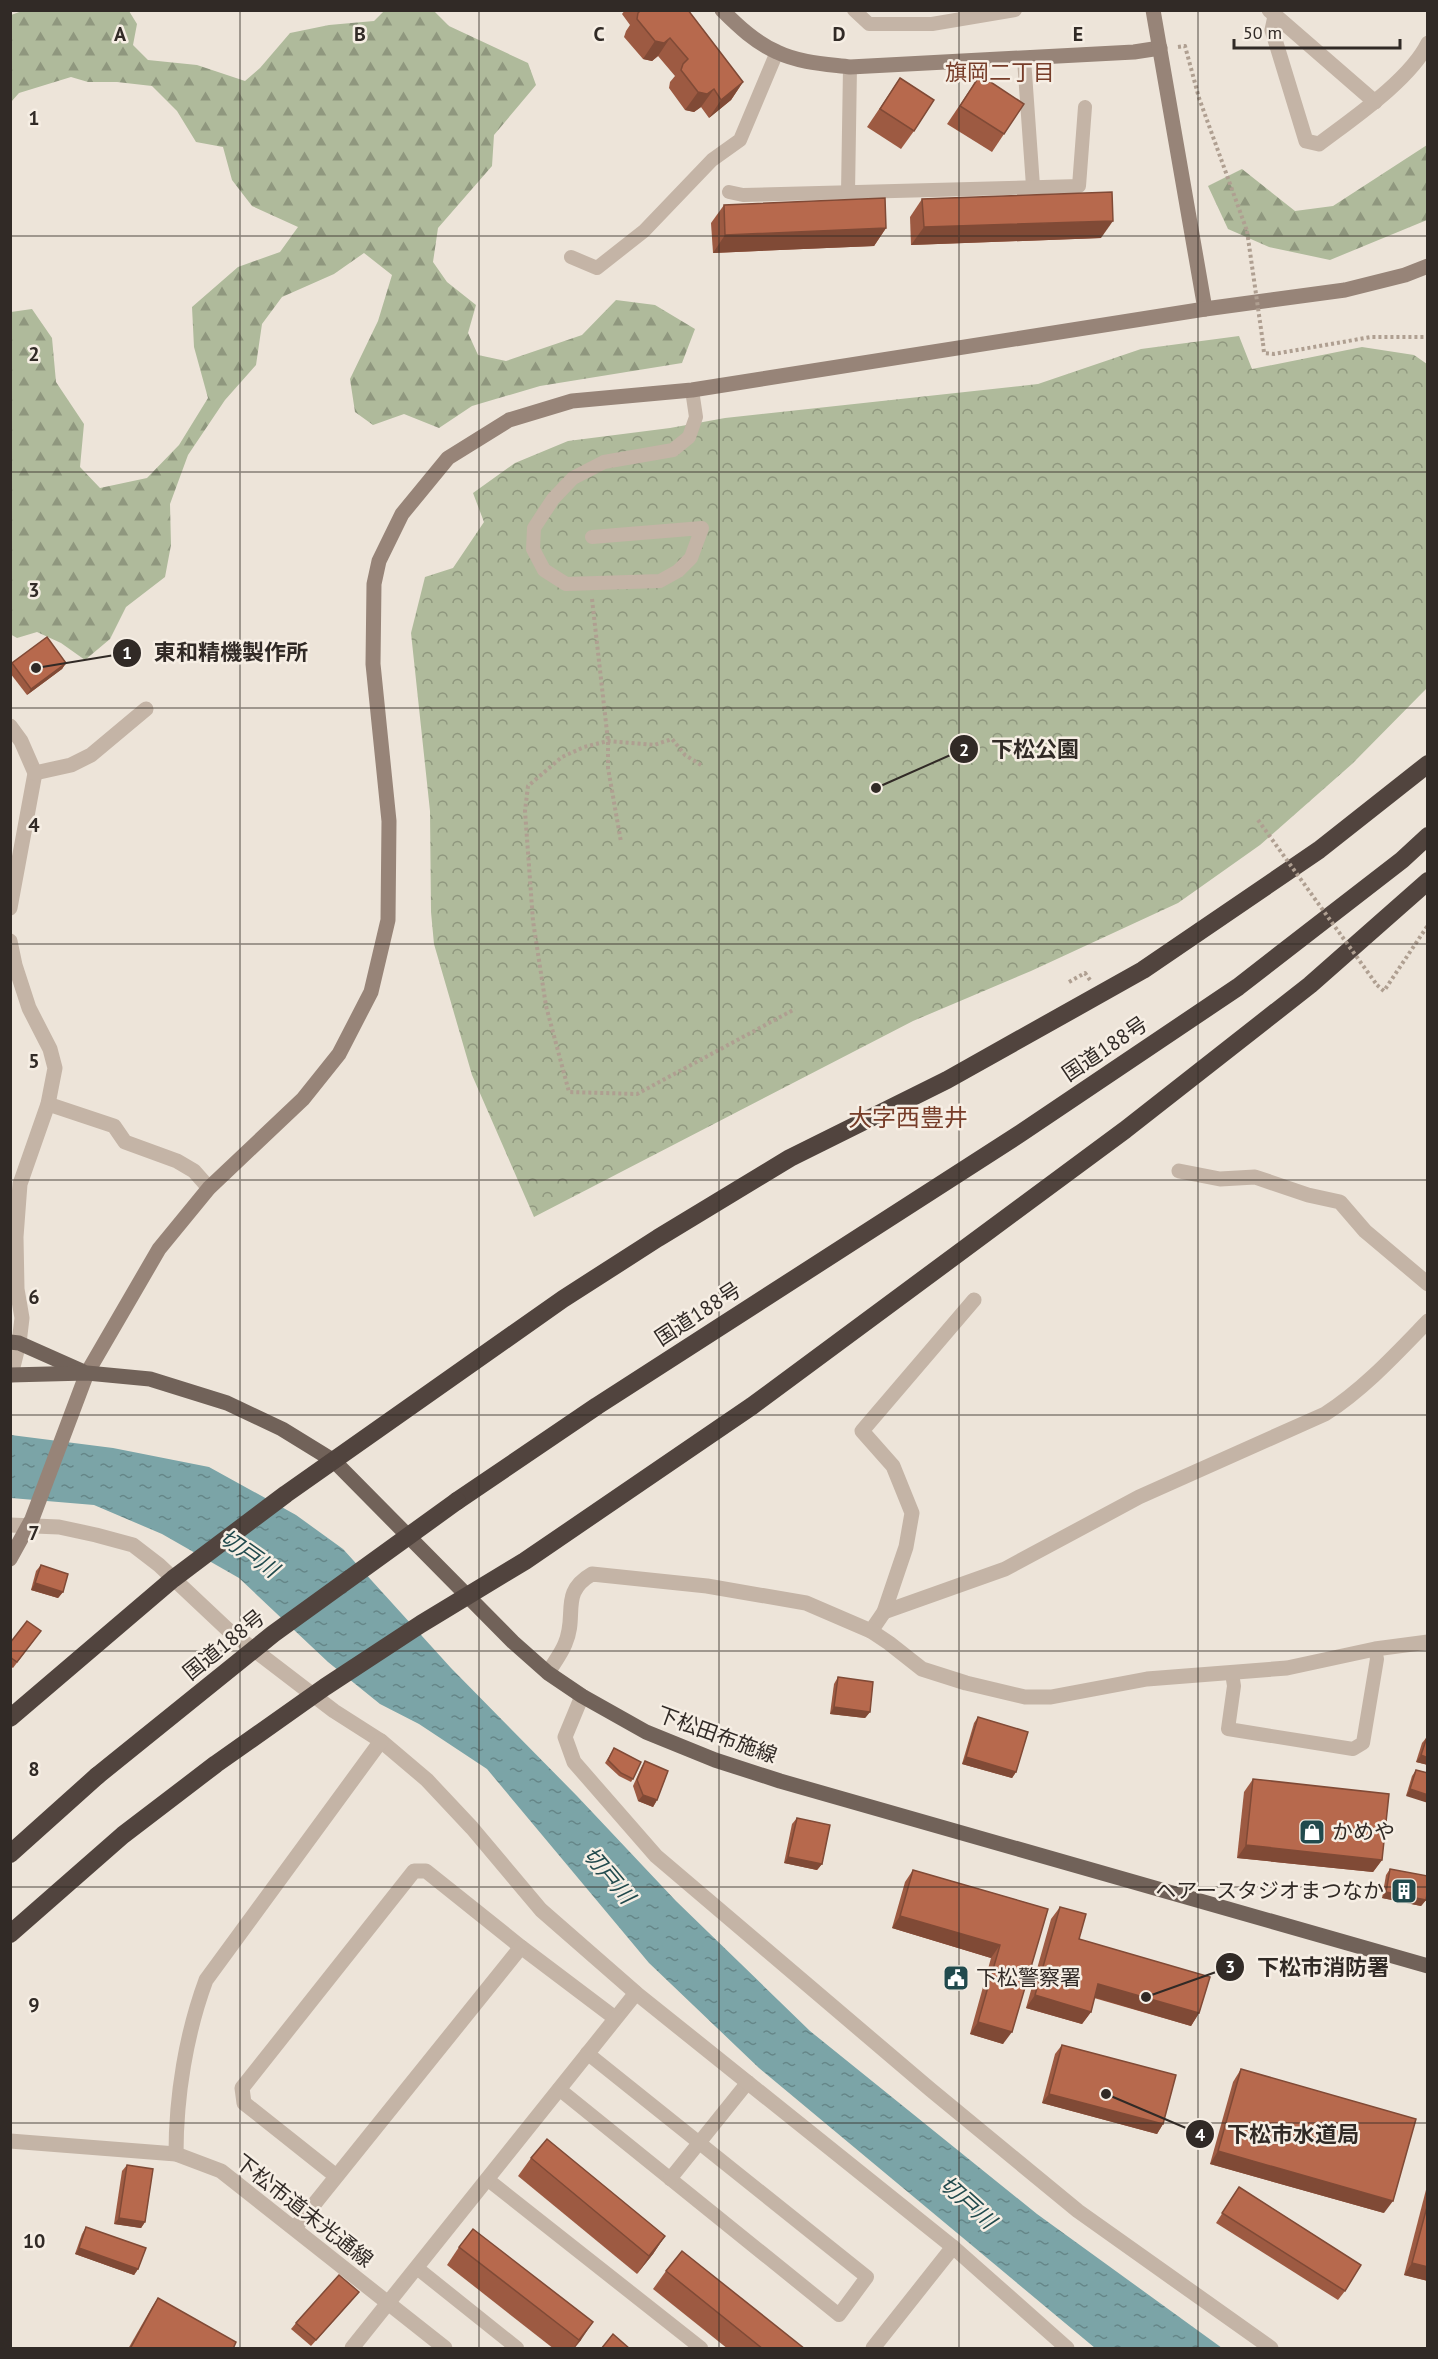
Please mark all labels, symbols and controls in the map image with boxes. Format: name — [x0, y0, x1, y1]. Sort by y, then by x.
scale bar — [1234, 12, 1400, 50]
text: A — [114, 21, 127, 47]
text: B — [354, 21, 366, 47]
text: C — [593, 21, 605, 47]
text: D — [833, 21, 846, 47]
text: E — [1073, 21, 1083, 47]
text: 50 m — [1243, 21, 1282, 44]
district label: 旗岡二丁目 — [945, 58, 1055, 86]
text: 1 — [28, 105, 40, 131]
text: 2 — [28, 341, 40, 367]
text: 3 — [28, 577, 40, 603]
callout: 東和精機製作所 — [112, 633, 320, 673]
text: 東和精機製作所 — [154, 638, 308, 666]
text: 1 — [122, 641, 132, 664]
callout: 下松公園 — [949, 729, 1091, 769]
text: 下松公園 — [991, 735, 1079, 763]
text: 2 — [959, 738, 969, 761]
text: 4 — [28, 812, 40, 838]
street label: 国道188号 — [1057, 1010, 1153, 1087]
text: 5 — [28, 1048, 40, 1074]
district label: 大字西豊井 — [848, 1102, 968, 1133]
street label: 国道188号 — [650, 1276, 746, 1351]
text: 6 — [28, 1284, 40, 1310]
text: 7 — [28, 1520, 40, 1546]
water label: 切戸川 — [214, 1523, 286, 1585]
street label: 国道188号 — [177, 1603, 270, 1686]
street label: 下松田布施線 — [653, 1700, 781, 1769]
text: 8 — [28, 1756, 40, 1782]
shop icon: かめや — [1297, 1817, 1327, 1847]
place label: かめや — [1332, 1818, 1395, 1845]
water label: 切戸川 — [577, 1841, 642, 1911]
building icon: ヘアースタジオまつなか — [1389, 1876, 1419, 1906]
place label: ヘアースタジオまつなか — [1155, 1877, 1384, 1904]
callout: 下松市消防署 — [1215, 1947, 1401, 1987]
text: 下松市消防署 — [1257, 1953, 1389, 1981]
text: 3 — [1225, 1955, 1235, 1978]
public building icon: 下松警察署 — [941, 1963, 971, 1993]
place label: 下松警察署 — [976, 1964, 1081, 1991]
text: 9 — [28, 1992, 40, 2018]
callout: 下松市水道局 — [1185, 2114, 1371, 2154]
text: 下松市水道局 — [1227, 2120, 1359, 2148]
text: 4 — [1195, 2123, 1205, 2146]
street label: 下松市道末光通線 — [230, 2148, 379, 2273]
water label: 切戸川 — [934, 2170, 1003, 2236]
text: 10 — [23, 2228, 45, 2254]

